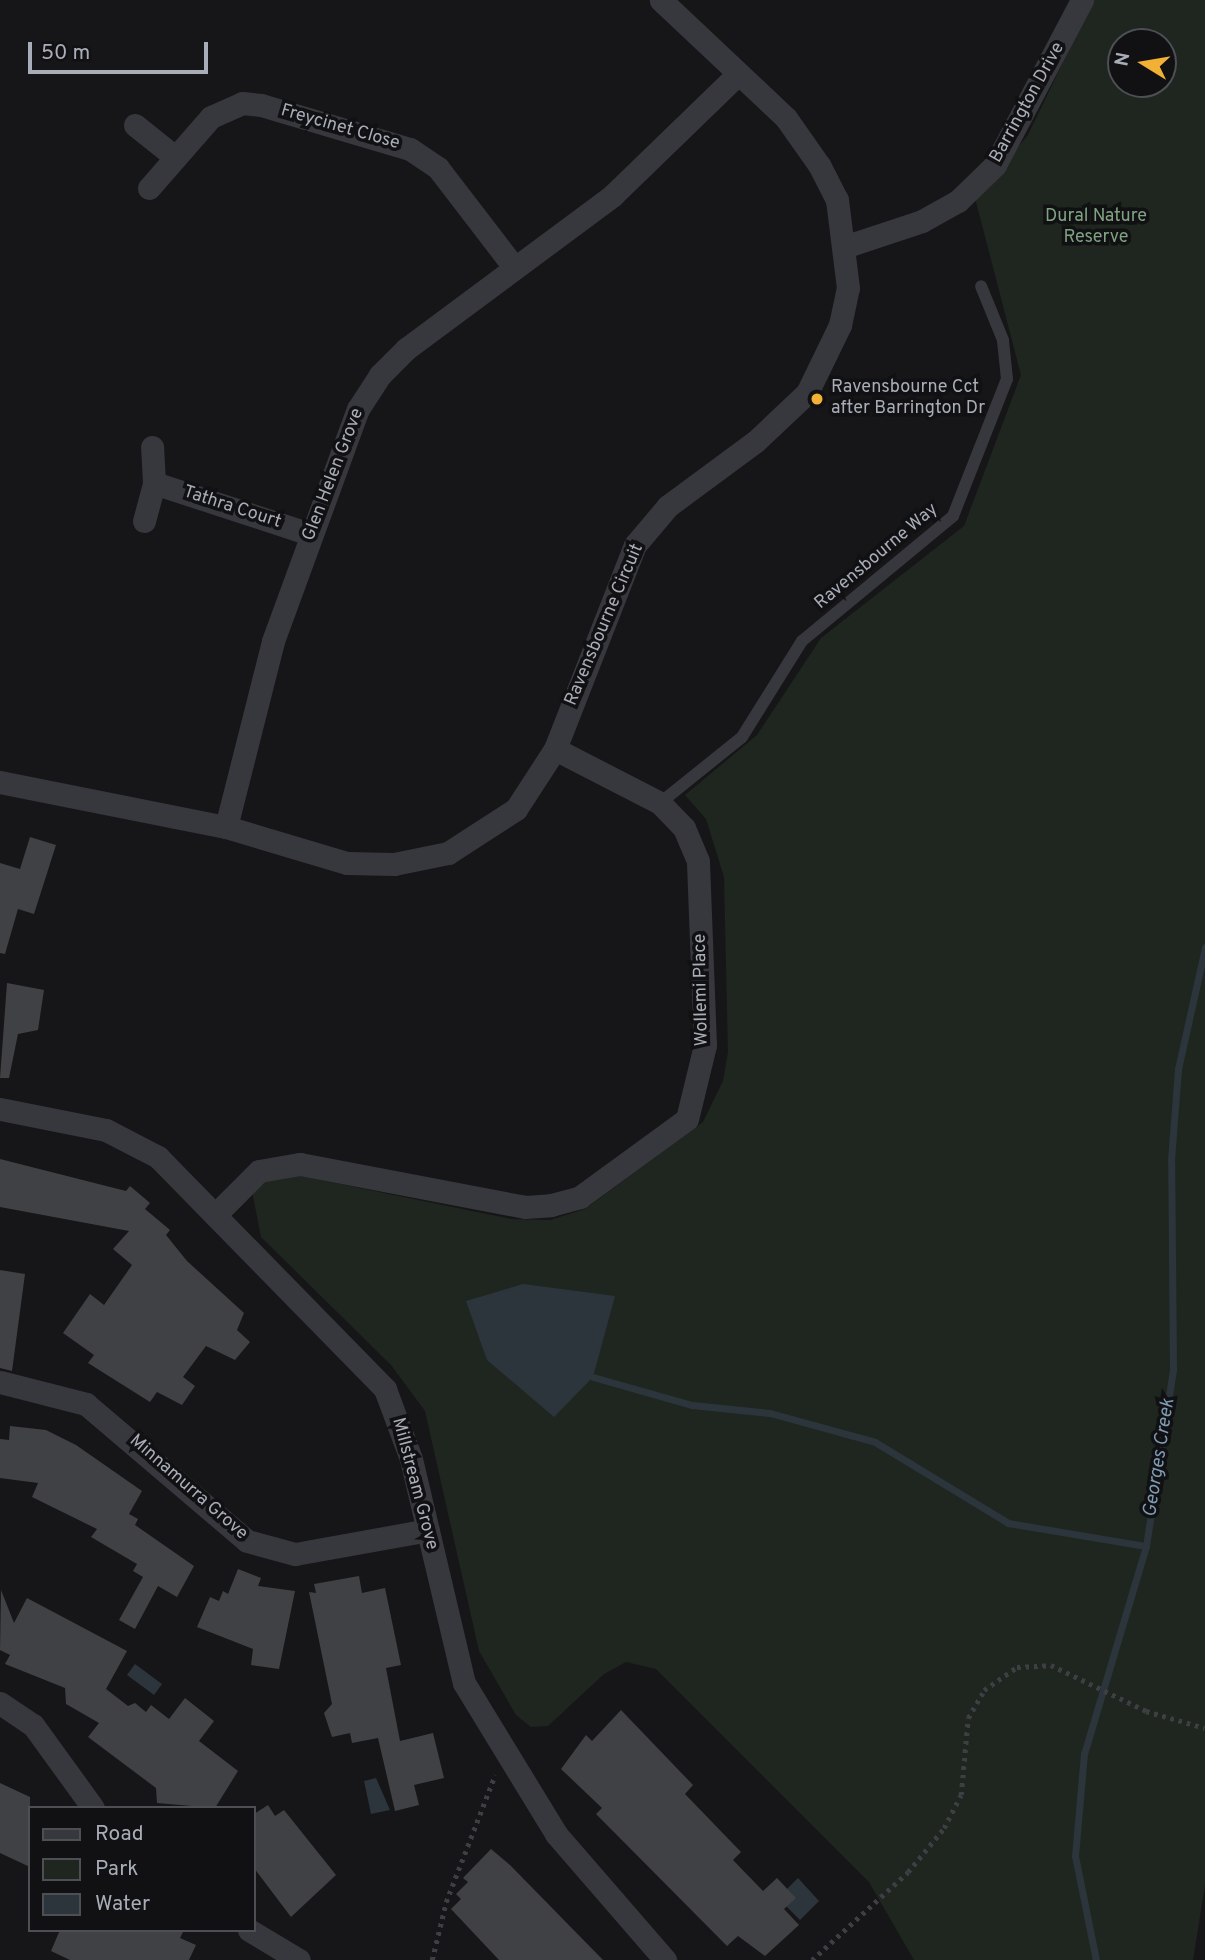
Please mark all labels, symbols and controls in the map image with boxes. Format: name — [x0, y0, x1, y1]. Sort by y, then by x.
scale bar — [32, 28, 212, 72]
north arrow — [1107, 28, 1177, 98]
street label: Barrington Drive — [986, 39, 1070, 167]
text: 50 m — [41, 40, 90, 67]
text: N — [1110, 50, 1136, 68]
street label: Freycinet Close — [278, 101, 402, 155]
park label: Dural Nature Reserve — [1045, 207, 1147, 249]
place label: Ravensbourne Cct after Barrington Dr — [831, 378, 985, 420]
marker: Ravensbourne Cct after Barrington Dr — [809, 391, 825, 407]
street label: Glen Helen Grove — [299, 406, 369, 544]
street label: Tathra Court — [180, 482, 284, 534]
street label: Ravensbourne Way — [811, 499, 943, 615]
street label: Ravensbourne Circuit — [561, 541, 649, 709]
street label: Wollemi Place — [690, 933, 714, 1047]
water label: Georges Creek — [1139, 1397, 1181, 1519]
street label: Millstream Grove — [386, 1416, 442, 1552]
street label: Minnamurra Grove — [124, 1431, 252, 1545]
legend — [28, 1806, 256, 1932]
text: Road — [95, 1821, 144, 1848]
text: Park — [95, 1856, 138, 1883]
text: Water — [95, 1891, 150, 1918]

